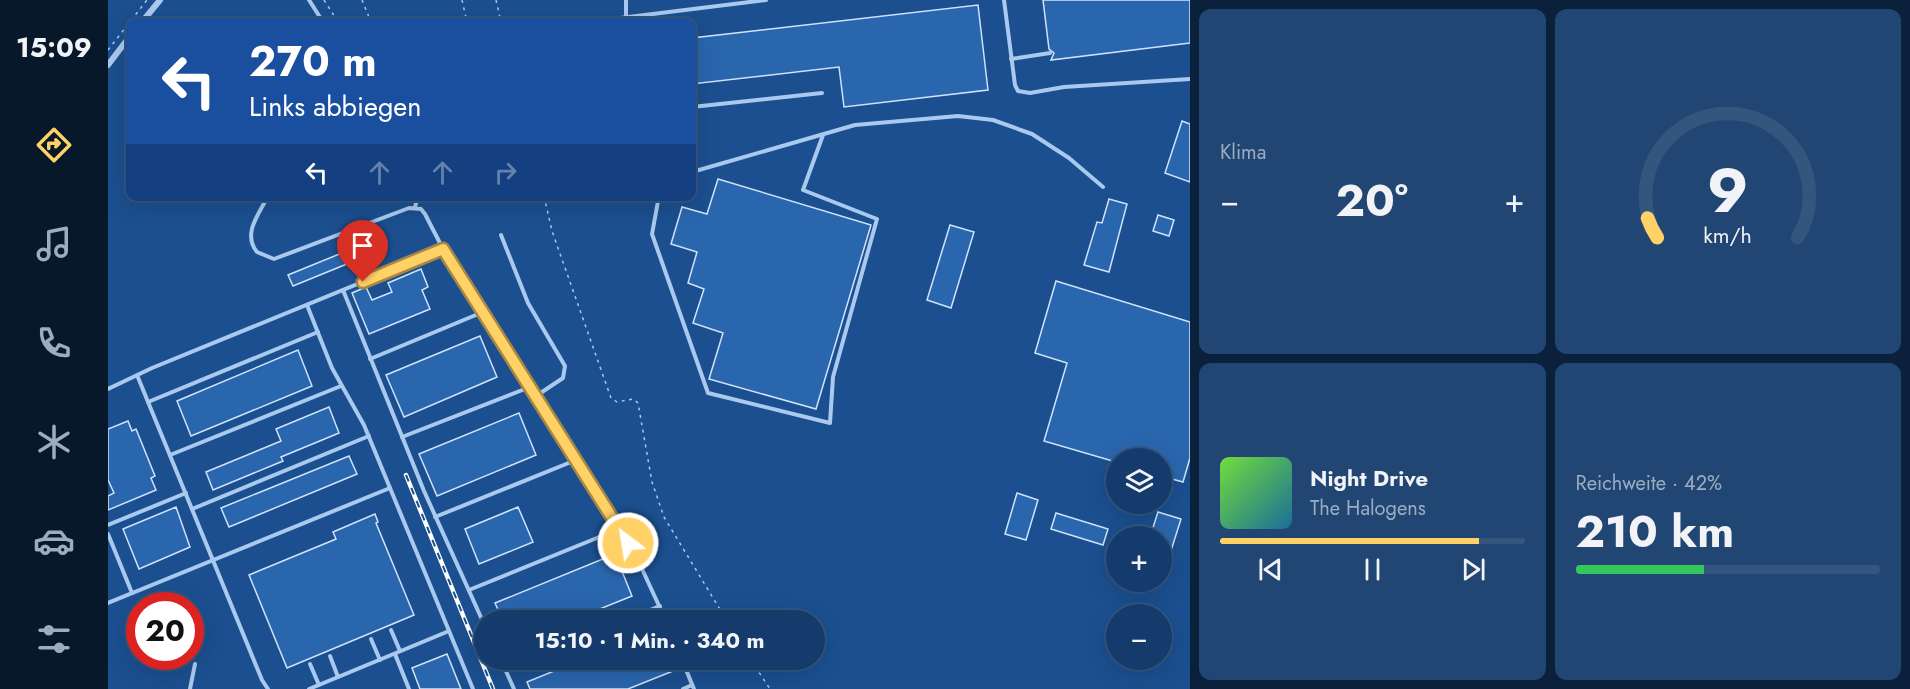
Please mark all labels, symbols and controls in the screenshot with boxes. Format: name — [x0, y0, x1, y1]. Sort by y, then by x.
text: 15:09 — [16, 28, 92, 67]
text: 270 m — [249, 31, 377, 92]
icon: left — [150, 42, 228, 120]
text: Links abbiegen — [249, 87, 421, 126]
icon: directions — [33, 124, 75, 166]
text: Klima — [1220, 138, 1266, 167]
text: 9 — [1707, 145, 1749, 235]
icon: left — [300, 156, 333, 189]
icon: ahead — [363, 156, 396, 189]
icon: ahead — [426, 156, 459, 189]
icon: right — [489, 156, 522, 189]
text: 20° — [1336, 168, 1408, 233]
text: − — [1220, 177, 1239, 224]
text: + — [1504, 177, 1525, 224]
pin — [337, 220, 388, 282]
text: km/h — [1704, 221, 1752, 252]
icon: music — [33, 223, 75, 265]
icon: arrive — [346, 229, 379, 262]
icon: phone — [33, 322, 75, 364]
icon: climate — [33, 421, 75, 463]
map controls — [1106, 448, 1172, 670]
button: layers — [1106, 448, 1172, 514]
text: Night Drive — [1310, 462, 1428, 494]
text: Reichweite · 42% — [1576, 469, 1722, 498]
text: The Halogens — [1310, 494, 1426, 523]
text: 210 km — [1576, 499, 1734, 564]
position arrow — [596, 511, 660, 575]
icon: car — [33, 520, 75, 562]
button: + — [1106, 526, 1172, 592]
icon: previous — [1254, 553, 1287, 586]
icon: pause — [1356, 553, 1389, 586]
icon: next — [1457, 553, 1490, 586]
speed limit sign: 20 — [126, 592, 204, 670]
button: − — [1106, 604, 1172, 670]
icon: filters — [33, 618, 75, 660]
text: 15:10 · 1 Min. · 340 m — [534, 624, 765, 656]

